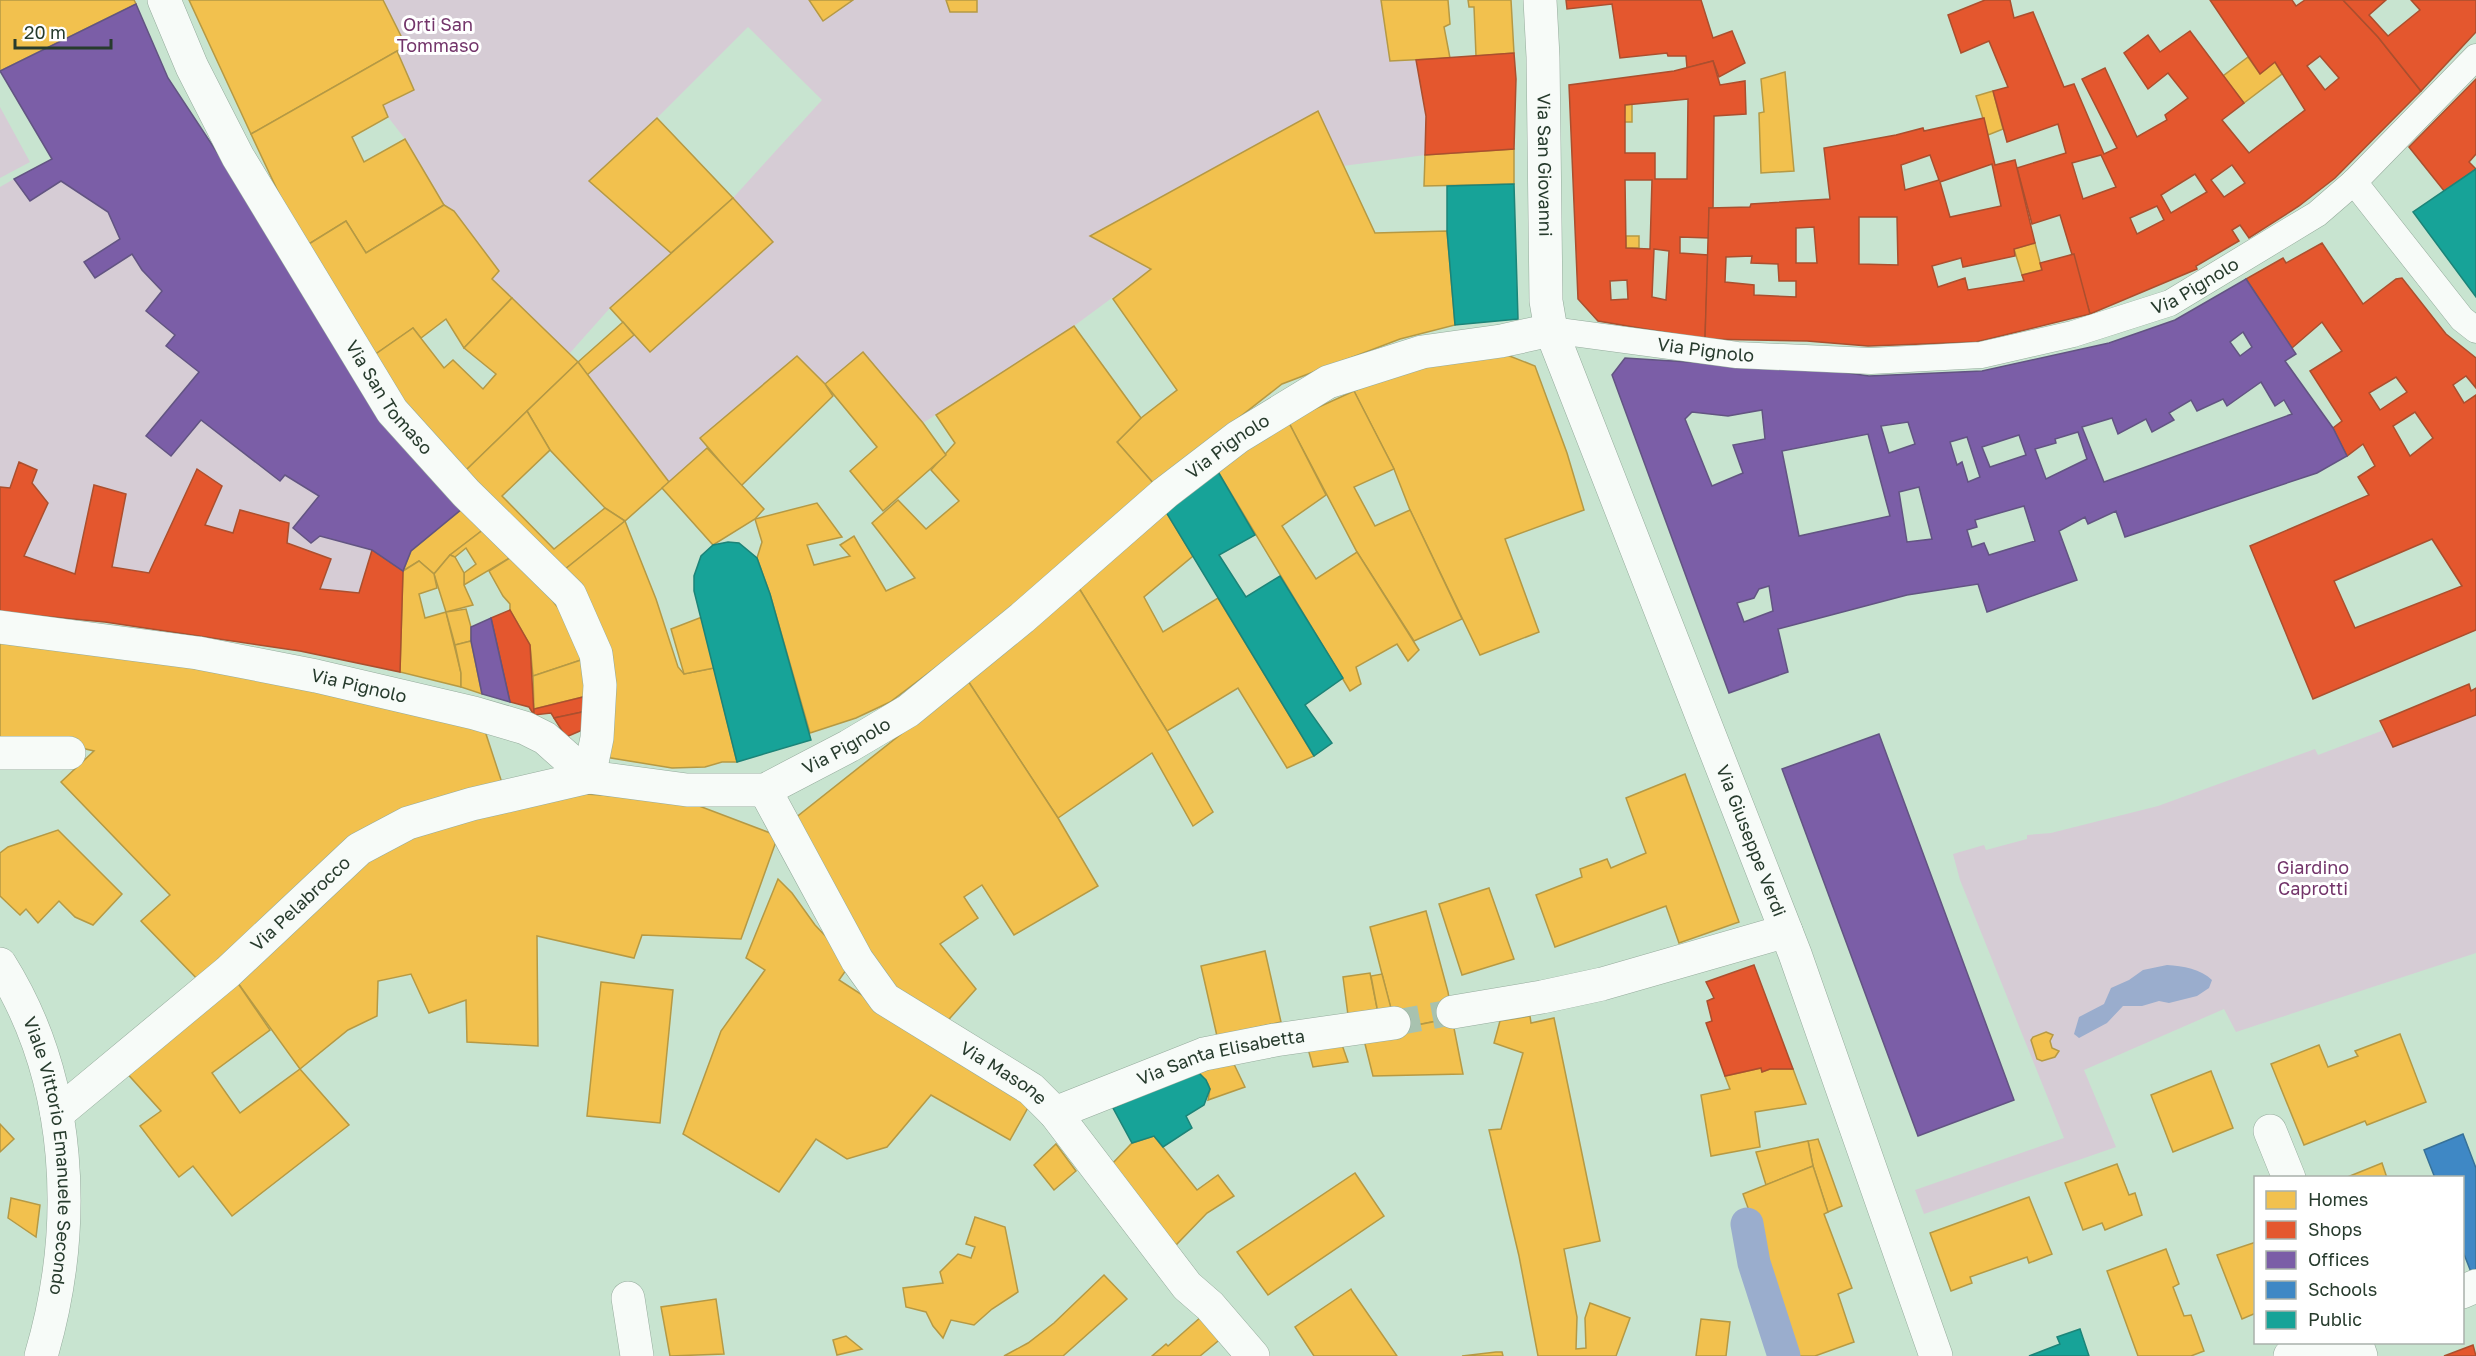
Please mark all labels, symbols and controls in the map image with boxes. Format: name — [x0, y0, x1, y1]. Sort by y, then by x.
scale bar — [15, 12, 111, 50]
park label: Orti San Tommaso — [397, 13, 479, 56]
text: 20 m — [24, 21, 66, 43]
street label: Via San Giovanni — [1533, 93, 1557, 237]
street label: Via Pignolo — [2148, 252, 2242, 318]
street label: Via Pignolo — [1656, 332, 1755, 366]
street label: Via San Tomaso — [342, 336, 438, 459]
street label: Via Pignolo — [1181, 409, 1273, 483]
street label: Via Pignolo — [309, 663, 409, 707]
street label: Via Pignolo — [798, 712, 894, 779]
street label: Via Giuseppe Verdi — [1712, 761, 1791, 920]
street label: Via Pelabrocco — [246, 851, 354, 955]
park label: Giardino Caprotti — [2277, 856, 2349, 899]
street label: Viale Vittorio Emanuele Secondo — [19, 1013, 76, 1297]
street label: Via Santa Elisabetta — [1134, 1024, 1306, 1089]
street label: Via Masone — [956, 1036, 1052, 1109]
legend — [2254, 1176, 2464, 1344]
text: Homes — [2308, 1188, 2368, 1210]
text: Shops — [2308, 1218, 2362, 1240]
text: Offices — [2308, 1248, 2369, 1270]
text: Schools — [2308, 1278, 2377, 1300]
text: Public — [2308, 1308, 2362, 1330]

